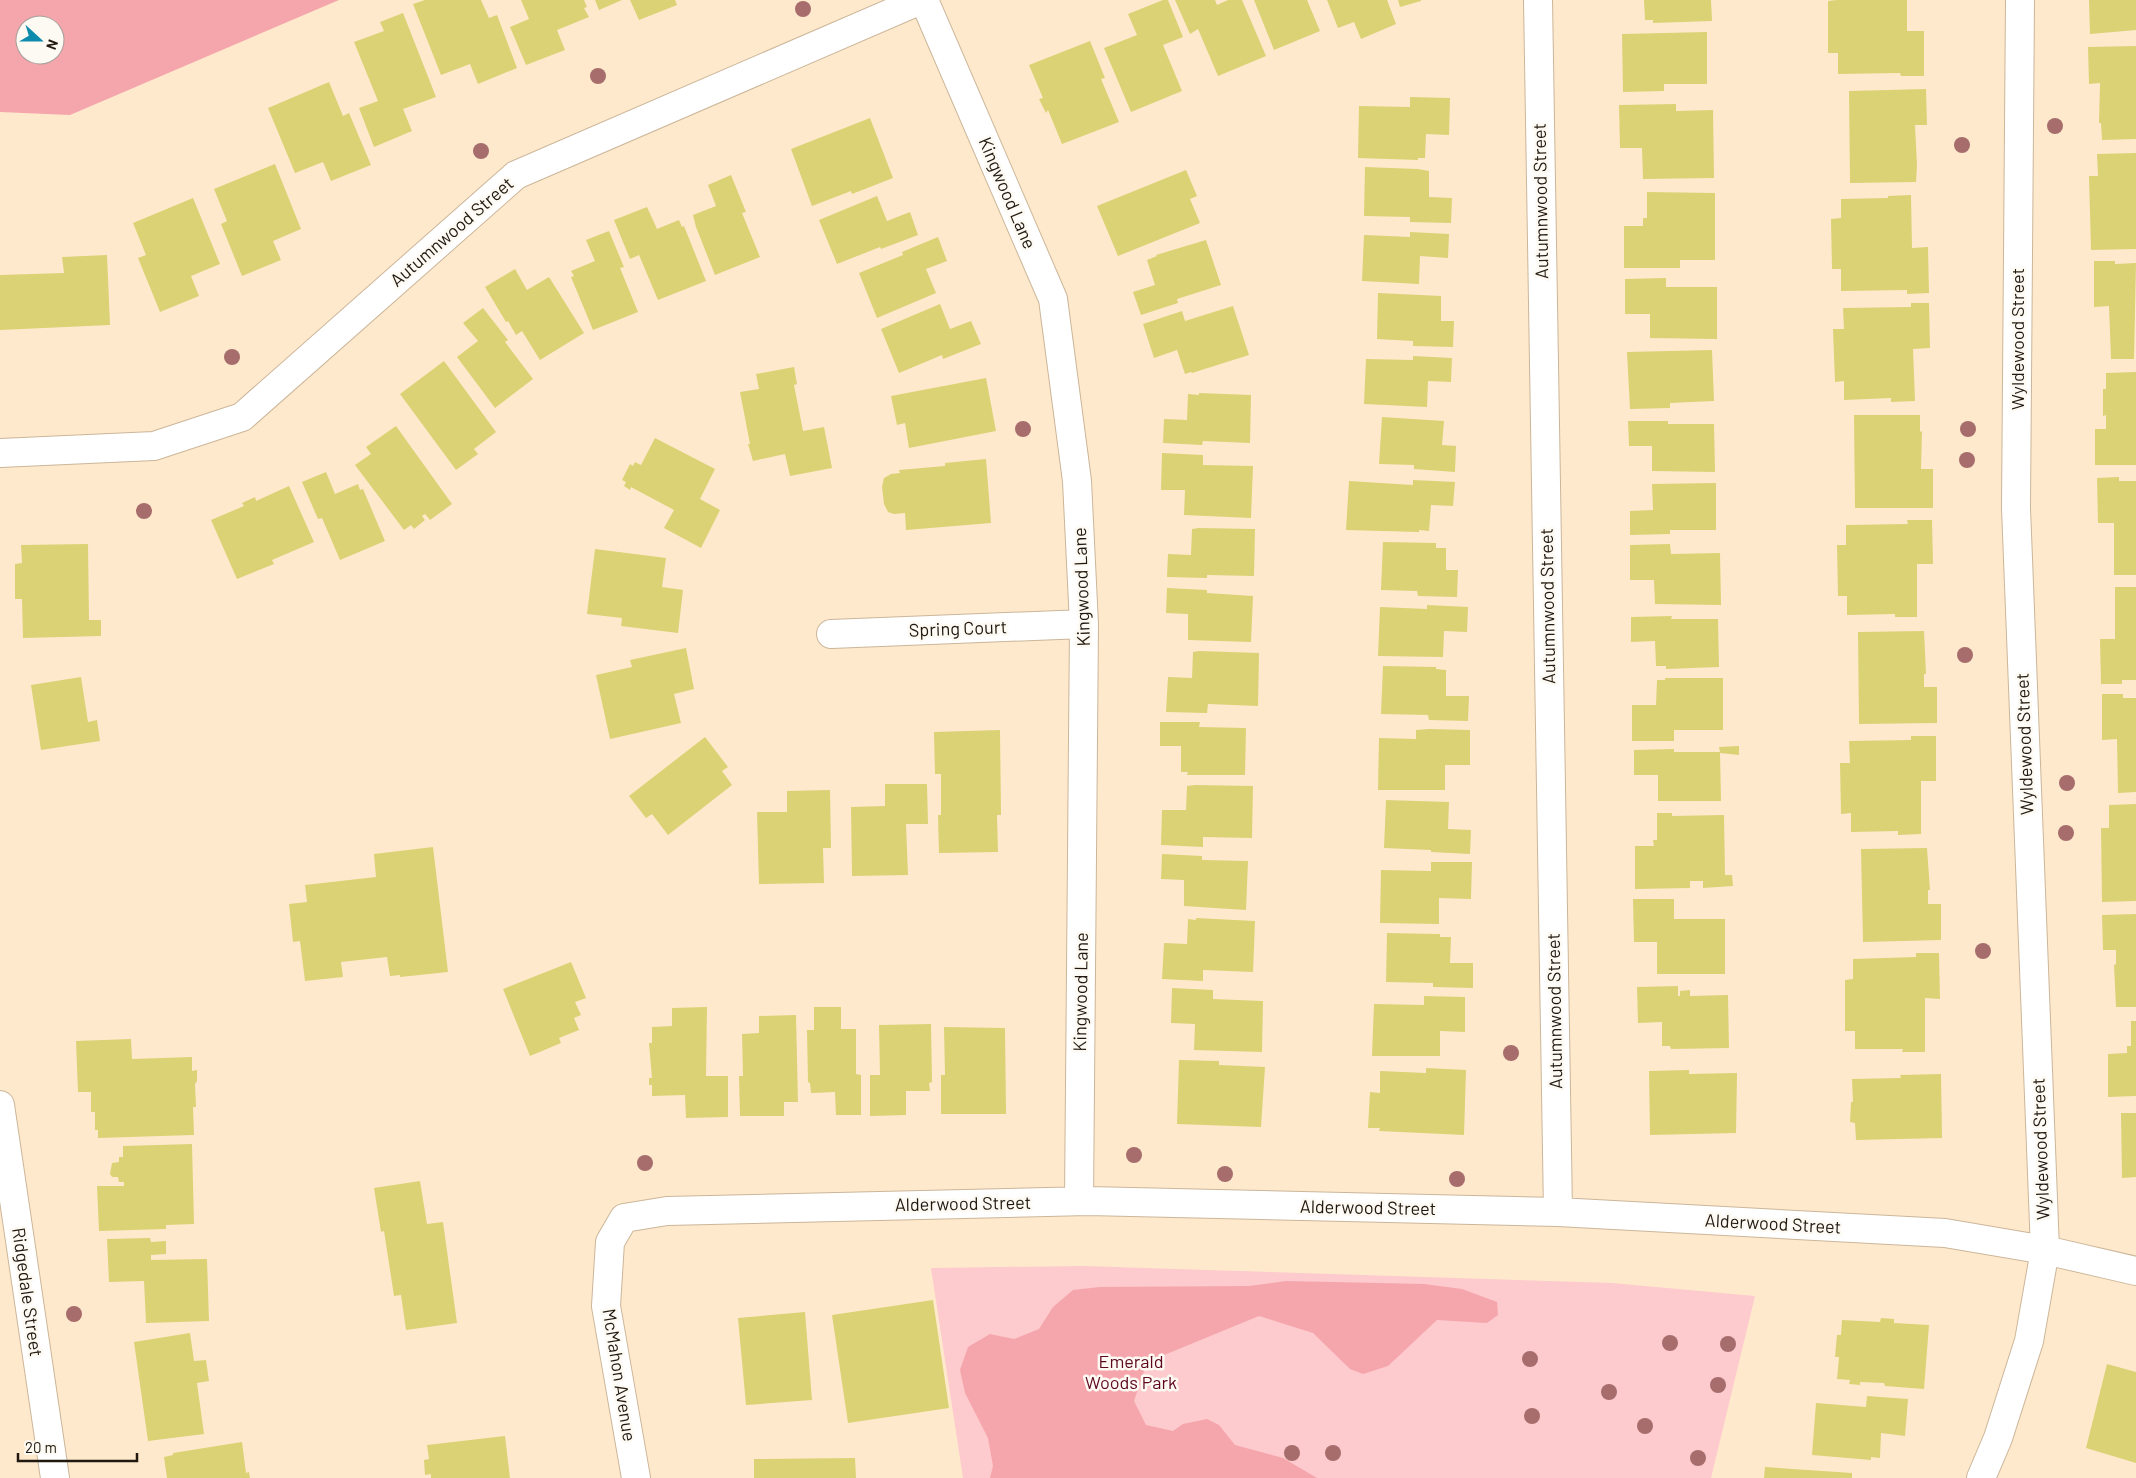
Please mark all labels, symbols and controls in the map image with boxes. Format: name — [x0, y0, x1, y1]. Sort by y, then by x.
north arrow — [15, 15, 65, 65]
text: N — [43, 37, 62, 52]
street label: Autumnwood Street — [1528, 123, 1552, 279]
street label: Kingwood Lane — [975, 133, 1041, 252]
street label: Autumnwood Street — [385, 172, 517, 291]
street label: Wyldewood Street — [2006, 268, 2028, 410]
street label: Kingwood Lane — [1068, 527, 1094, 647]
street label: Autumnwood Street — [1535, 528, 1559, 684]
street label: Spring Court — [908, 615, 1007, 641]
street label: Wyldewood Street — [2011, 673, 2037, 815]
street label: Kingwood Lane — [1068, 932, 1092, 1052]
street label: Autumnwood Street — [1542, 933, 1566, 1089]
street label: Wyldewood Street — [2027, 1078, 2053, 1220]
street label: Alderwood Street — [895, 1191, 1031, 1215]
street label: Alderwood Street — [1300, 1195, 1436, 1219]
street label: Alderwood Street — [1704, 1208, 1842, 1238]
street label: Ridgedale Street — [8, 1226, 48, 1358]
street label: McMahon Avenue — [599, 1307, 641, 1443]
park label: Emerald Woods Park — [1085, 1350, 1177, 1393]
scale bar — [18, 1430, 136, 1462]
text: 20 m — [25, 1438, 57, 1456]

